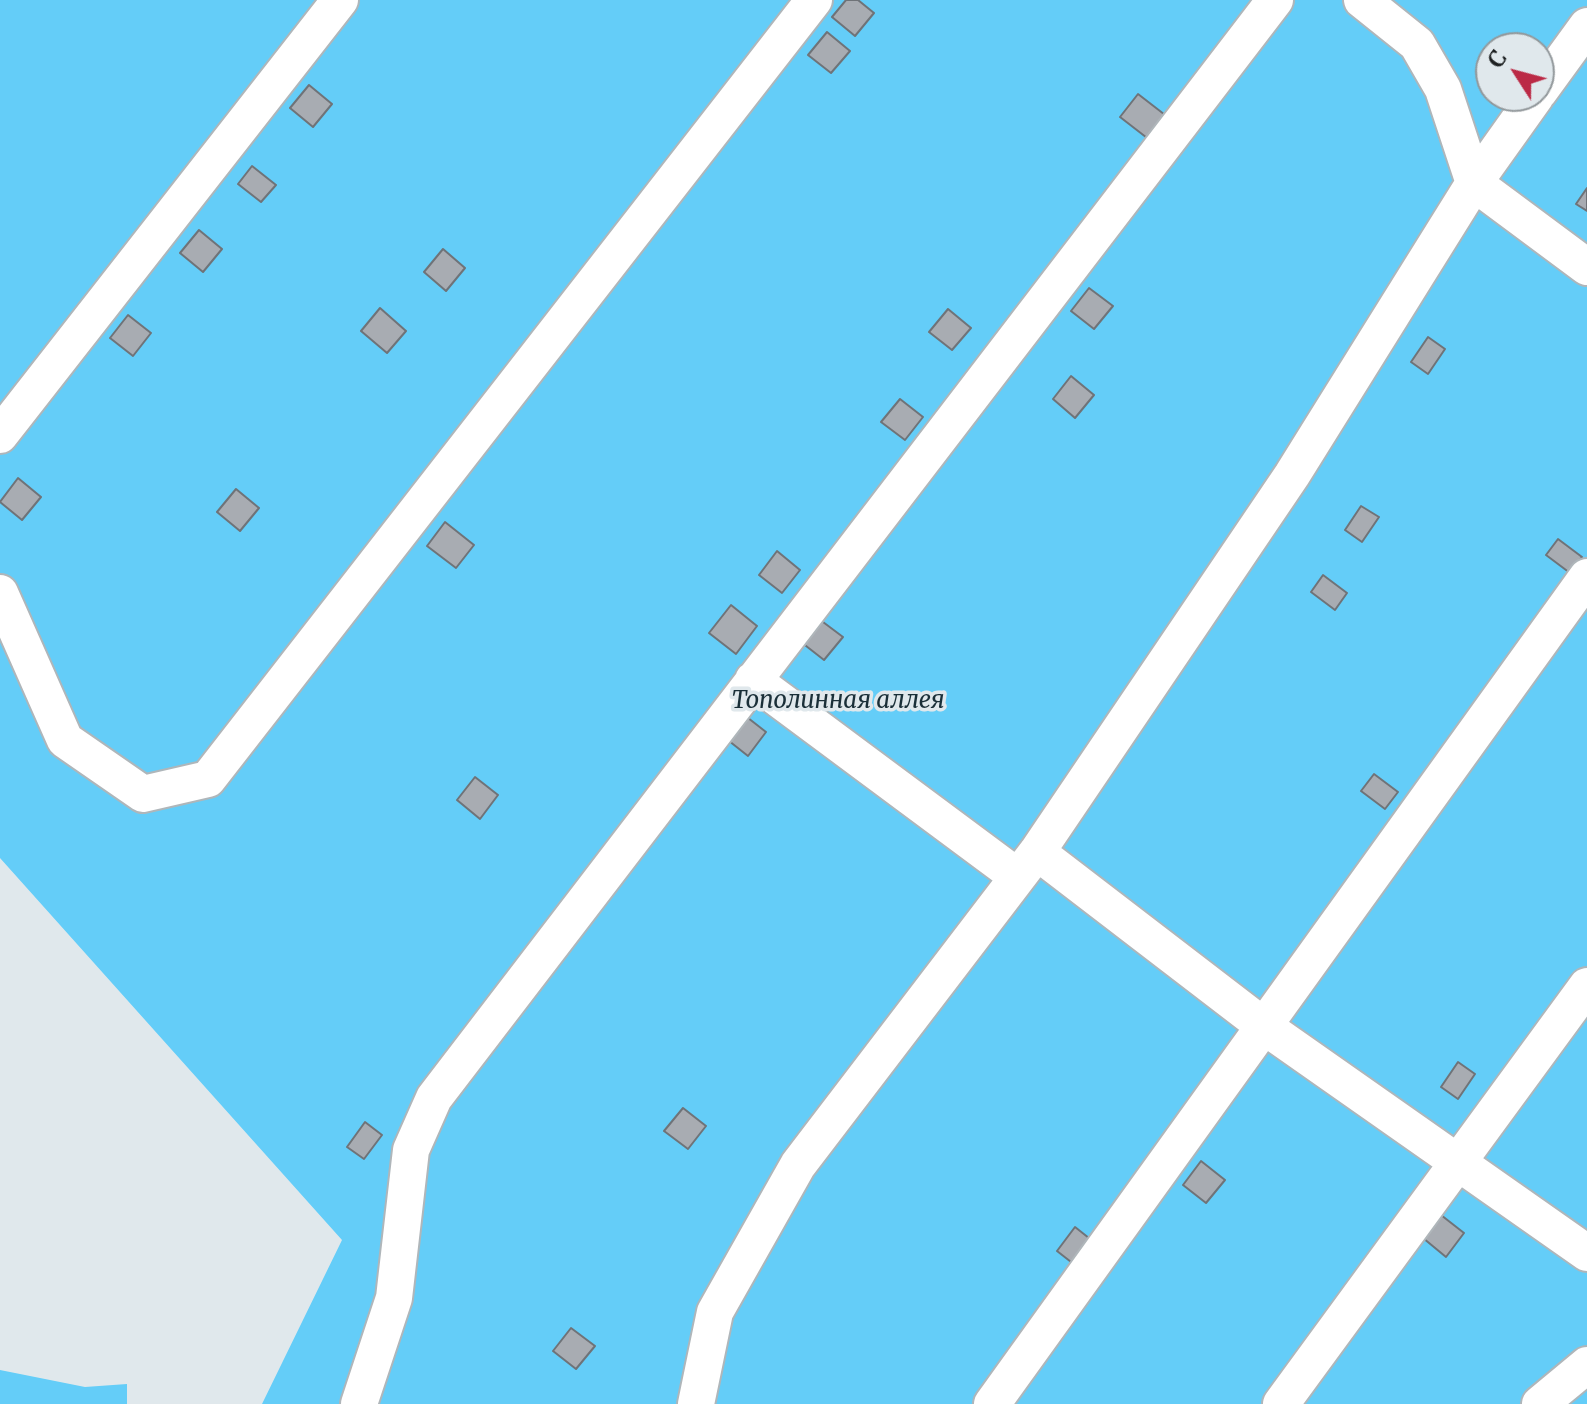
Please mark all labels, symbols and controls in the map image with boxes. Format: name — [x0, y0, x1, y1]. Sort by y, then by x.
north arrow — [1475, 32, 1555, 112]
text: С — [1482, 45, 1513, 73]
park label: Тополинная аллея — [731, 687, 945, 715]

